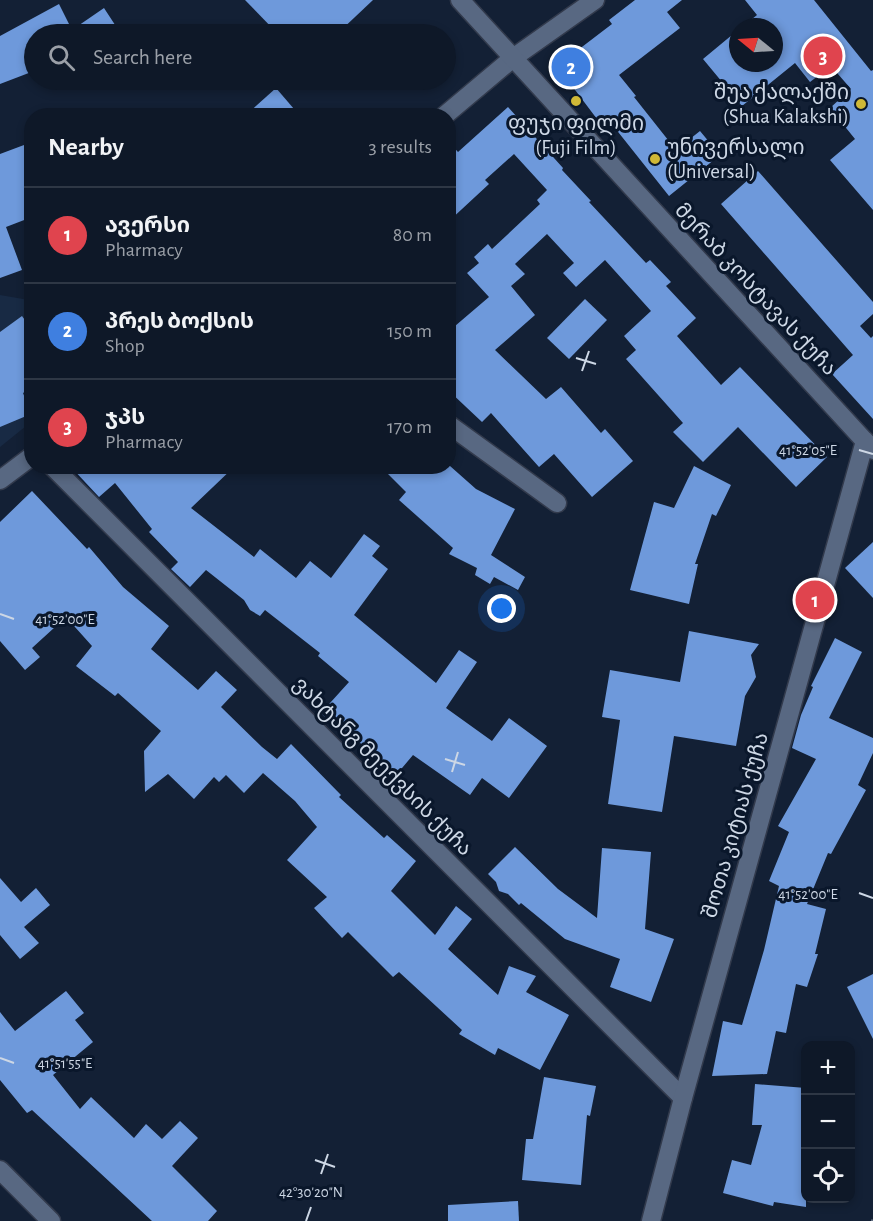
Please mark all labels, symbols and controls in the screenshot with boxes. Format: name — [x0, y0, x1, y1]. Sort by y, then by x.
north arrow — [729, 18, 783, 72]
search box — [24, 24, 456, 90]
pin: 3 — [804, 34, 842, 78]
icon: search — [45, 41, 78, 74]
pin: 2 — [552, 44, 590, 90]
text: Search here — [93, 46, 192, 68]
place label: შუა ქალაქში (Shua Kalakshi) — [714, 82, 849, 127]
marker: ფუჯი ფილმი (Fuji Film) — [569, 94, 583, 108]
marker: შუა ქალაქში (Shua Kalakshi) — [854, 97, 868, 111]
place label: ფუჯი ფილმი (Fuji Film) — [508, 113, 644, 158]
text: Nearby — [48, 134, 124, 160]
text: 3 results — [368, 137, 432, 157]
place label: უნივერსალი (Universal) — [667, 137, 805, 182]
marker: უნივერსალი (Universal) — [648, 152, 662, 166]
street label: მერაბ კოსტავას ქუჩა — [670, 199, 841, 380]
text: ავერსი — [105, 214, 190, 236]
text: 1 — [64, 225, 71, 245]
text: 80 m — [393, 225, 432, 245]
text: Pharmacy — [105, 240, 183, 260]
text: პრეს ბოქსის — [105, 310, 254, 332]
text: 2 — [63, 321, 72, 341]
text: 150 m — [387, 321, 432, 341]
text: Shop — [105, 336, 145, 356]
text: ჯპს — [105, 406, 145, 428]
text: 3 — [63, 417, 72, 437]
text: 170 m — [387, 417, 432, 437]
text: Pharmacy — [105, 432, 183, 452]
text: 41°52'05"E — [779, 443, 837, 458]
pin: 1 — [796, 578, 834, 622]
your location — [487, 594, 516, 623]
text: 41°52'00"E — [35, 612, 95, 627]
street label: ვახტანგ მეექვსის ქუჩა — [289, 673, 476, 860]
street label: შოთა კიტიას ქუჩა — [699, 730, 773, 921]
text: 41°52'00"E — [778, 887, 838, 902]
map controls — [801, 1041, 855, 1203]
button: + — [801, 1041, 855, 1095]
text: 41°51'55"E — [38, 1056, 92, 1071]
button: − — [801, 1095, 855, 1149]
button: locate — [801, 1149, 855, 1203]
text: 42°30'20"N — [279, 1185, 343, 1200]

